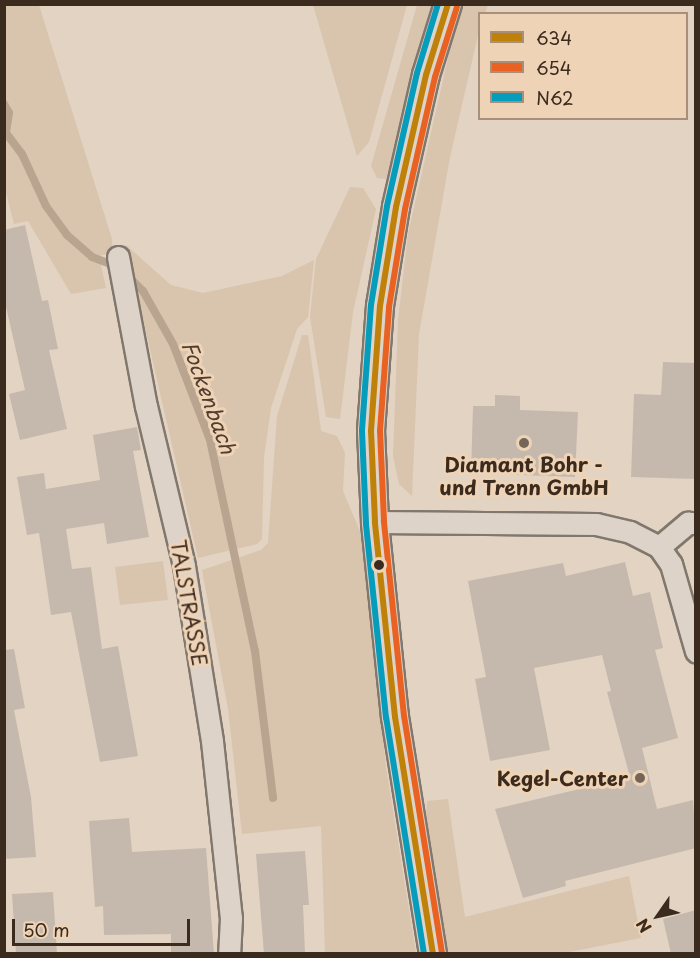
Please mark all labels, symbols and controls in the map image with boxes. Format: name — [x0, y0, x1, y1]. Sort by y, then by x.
legend — [478, 12, 688, 120]
text: 634 — [536, 24, 572, 51]
text: 654 — [536, 54, 572, 81]
text: N62 — [536, 84, 574, 111]
water label: Fockenbach — [178, 337, 242, 457]
marker: Diamant Bohr - und Trenn GmbH — [517, 436, 531, 450]
place label: Diamant Bohr - und Trenn GmbH — [439, 452, 609, 499]
street label: TALSTRASSE — [166, 538, 212, 668]
unlabelled marker — [373, 559, 385, 571]
place label: Kegel-Center — [497, 766, 628, 790]
marker: Kegel-Center — [633, 771, 647, 785]
north arrow — [628, 886, 688, 946]
scale bar — [15, 907, 194, 945]
text: N — [630, 914, 657, 938]
text: 50 m — [23, 916, 70, 943]

